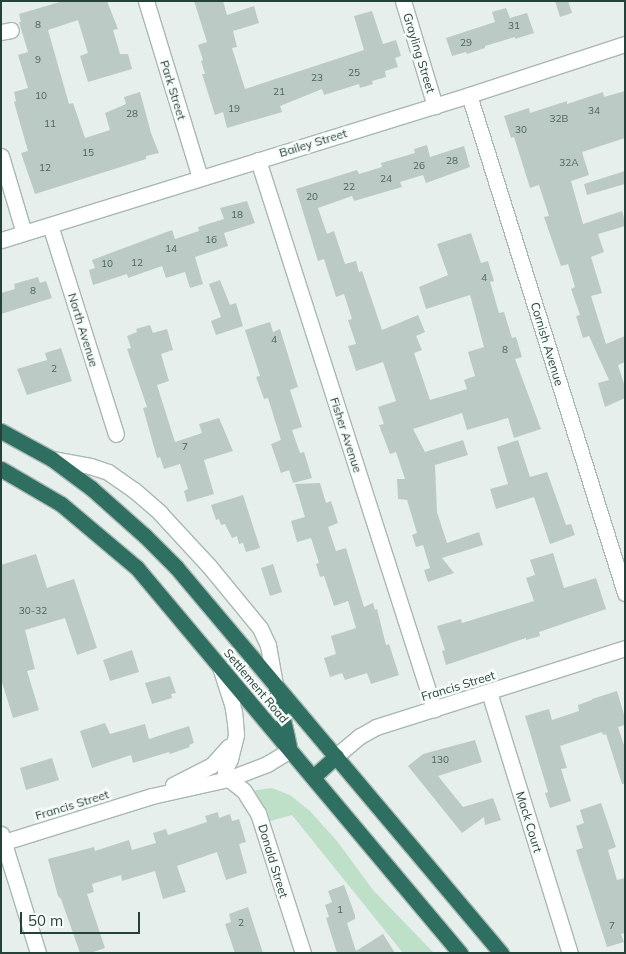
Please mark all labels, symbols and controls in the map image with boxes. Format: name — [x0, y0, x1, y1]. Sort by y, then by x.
street label: Grayling Street — [400, 11, 438, 95]
house number: 8 — [35, 19, 41, 31]
house number: 31 — [508, 20, 520, 32]
house number: 29 — [460, 37, 472, 49]
house number: 9 — [35, 54, 41, 66]
street label: Park Street — [157, 58, 189, 122]
house number: 25 — [348, 67, 360, 79]
house number: 23 — [311, 72, 323, 84]
house number: 21 — [273, 86, 285, 98]
house number: 10 — [35, 90, 47, 102]
house number: 19 — [228, 103, 240, 115]
house number: 34 — [588, 105, 600, 117]
house number: 28 — [126, 108, 138, 120]
house number: 32B — [550, 113, 568, 125]
house number: 11 — [44, 118, 56, 130]
house number: 30 — [515, 124, 527, 136]
street label: Bailey Street — [277, 126, 349, 160]
house number: 15 — [82, 147, 94, 159]
house number: 28 — [446, 155, 458, 167]
house number: 32A — [559, 157, 579, 169]
house number: 26 — [413, 160, 425, 172]
house number: 12 — [39, 162, 51, 174]
house number: 24 — [380, 173, 392, 185]
house number: 22 — [343, 181, 355, 193]
house number: 20 — [306, 191, 318, 203]
house number: 18 — [231, 209, 243, 221]
house number: 16 — [205, 234, 217, 246]
house number: 14 — [165, 243, 177, 255]
house number: 12 — [131, 257, 143, 269]
house number: 10 — [101, 258, 113, 270]
house number: 4 — [481, 272, 487, 284]
house number: 8 — [30, 285, 36, 297]
street label: North Avenue — [65, 291, 101, 369]
street label: Cornish Avenue — [527, 300, 567, 388]
house number: 4 — [271, 334, 277, 346]
house number: 8 — [502, 344, 508, 356]
house number: 2 — [51, 363, 57, 375]
street label: Fisher Avenue — [327, 395, 365, 475]
house number: 7 — [182, 441, 188, 453]
house number: 30-32 — [19, 605, 47, 617]
street label: Settlement Road — [221, 646, 291, 726]
street label: Francis Street — [419, 668, 497, 704]
house number: 130 — [431, 754, 449, 766]
street label: Francis Street — [33, 787, 111, 823]
street label: Mack Court — [513, 790, 545, 854]
street label: Donald Street — [255, 822, 291, 900]
scale bar — [22, 902, 142, 934]
house number: 1 — [337, 904, 343, 916]
text: 50 m — [28, 911, 63, 930]
house number: 2 — [238, 917, 244, 929]
house number: 7 — [609, 920, 615, 932]

